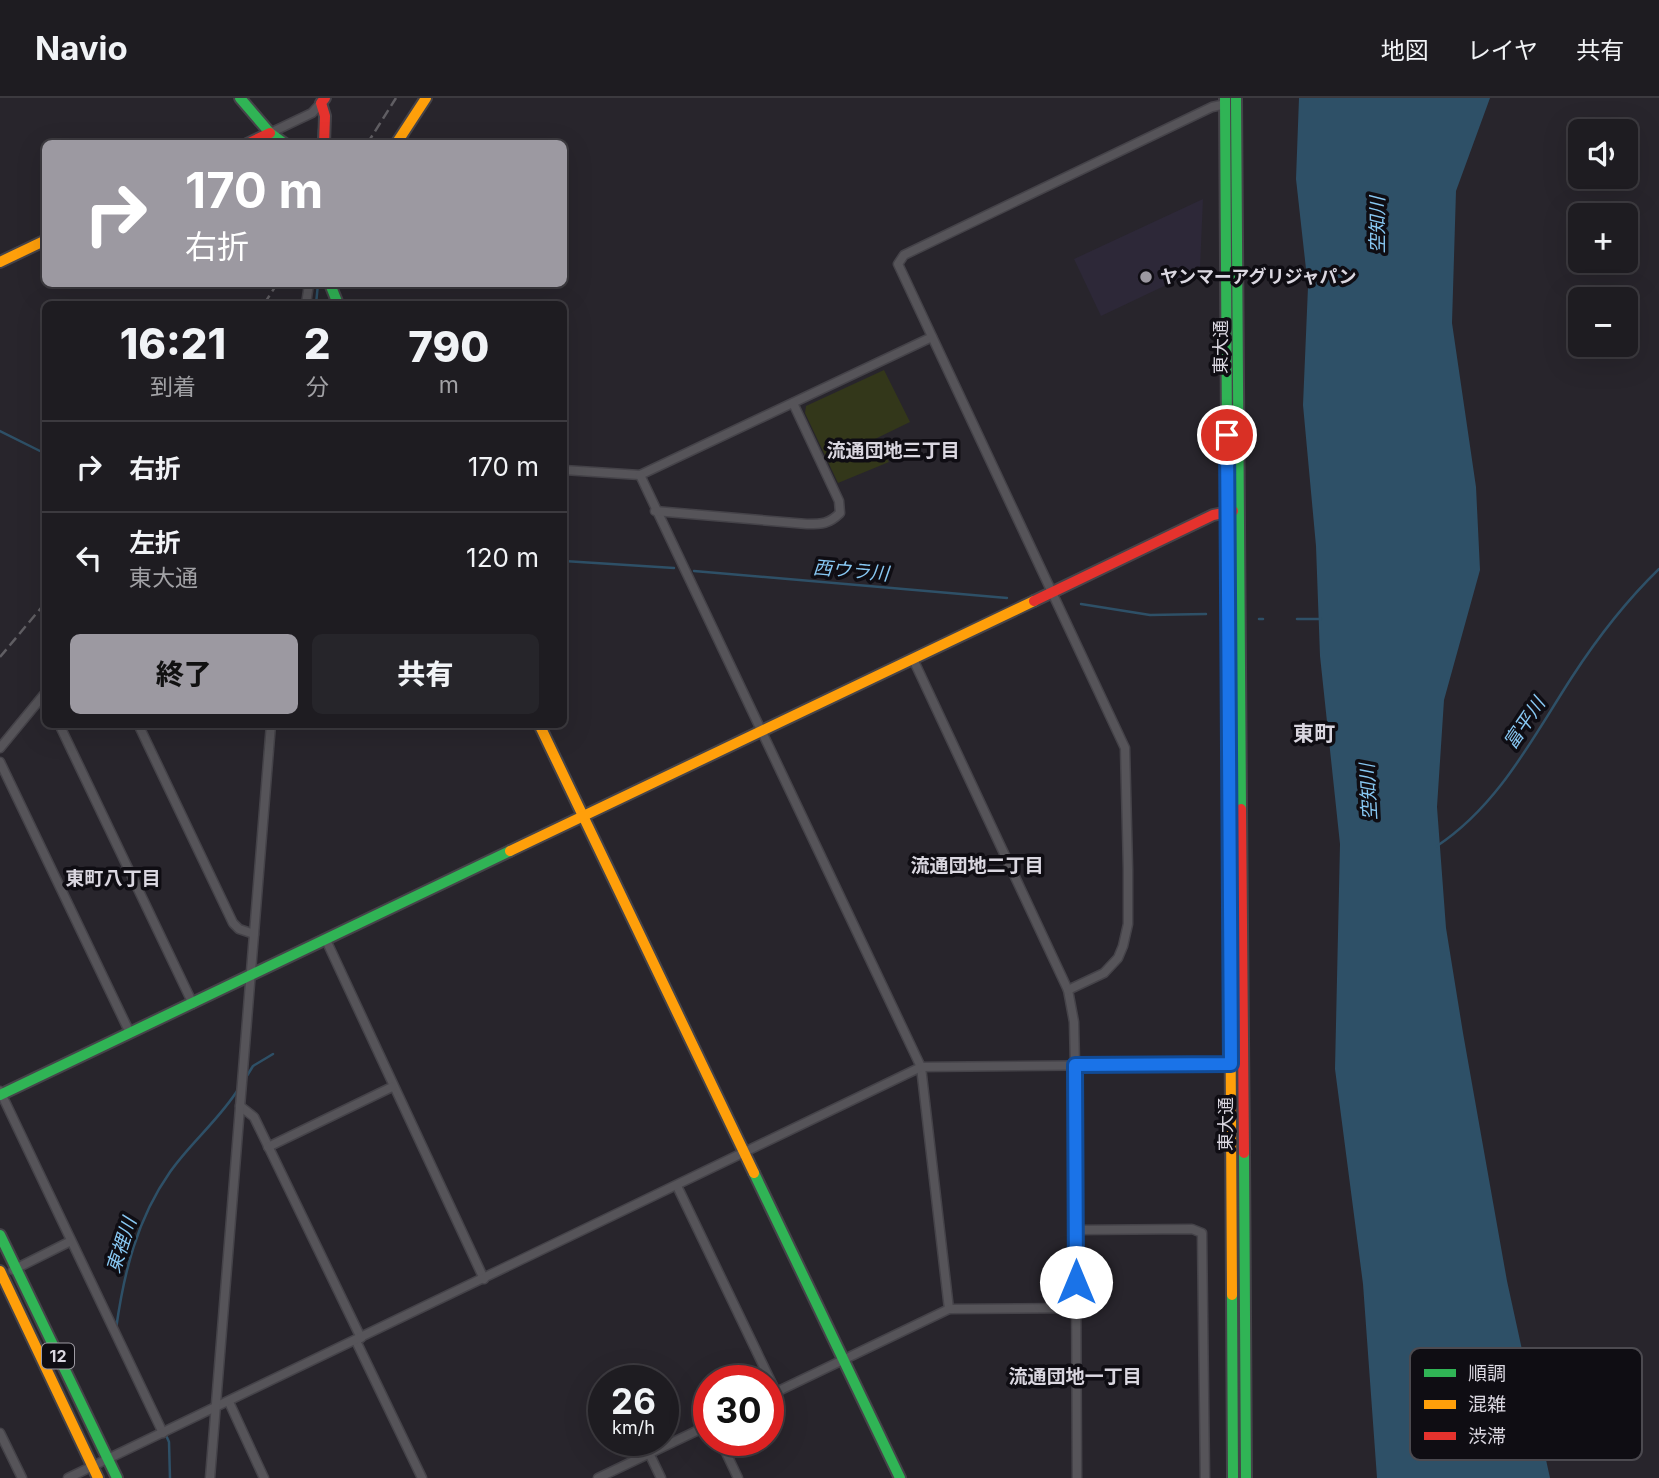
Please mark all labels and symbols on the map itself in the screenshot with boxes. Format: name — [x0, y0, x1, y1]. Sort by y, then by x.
water label: 空知川 — [1366, 195, 1389, 254]
place label: ヤンマーアグリジャパン — [1160, 266, 1356, 287]
marker: ヤンマーアグリジャパン — [1138, 269, 1154, 285]
street label: 東大通 — [1210, 320, 1231, 374]
pin — [1197, 405, 1257, 465]
district label: 流通団地三丁目 — [826, 439, 960, 462]
water label: 西ウラ川 — [812, 556, 892, 585]
water label: 富平川 — [1499, 692, 1551, 753]
district label: 東町 — [1293, 721, 1335, 746]
water label: 空知川 — [1355, 761, 1381, 821]
district label: 流通団地二丁目 — [910, 854, 1044, 877]
district label: 東町八丁目 — [65, 867, 161, 890]
street label: 東大通 — [1215, 1097, 1236, 1151]
water label: 東裡川 — [102, 1213, 142, 1276]
position arrow — [1039, 1245, 1113, 1319]
road number: 12 — [42, 1344, 74, 1368]
legend — [1410, 1348, 1642, 1460]
text: 順調 — [1468, 1362, 1506, 1385]
speed limit sign: 30 — [693, 1365, 784, 1456]
district label: 流通団地一丁目 — [1008, 1365, 1142, 1388]
text: 混雑 — [1468, 1393, 1506, 1416]
text: 渋滞 — [1468, 1425, 1506, 1448]

